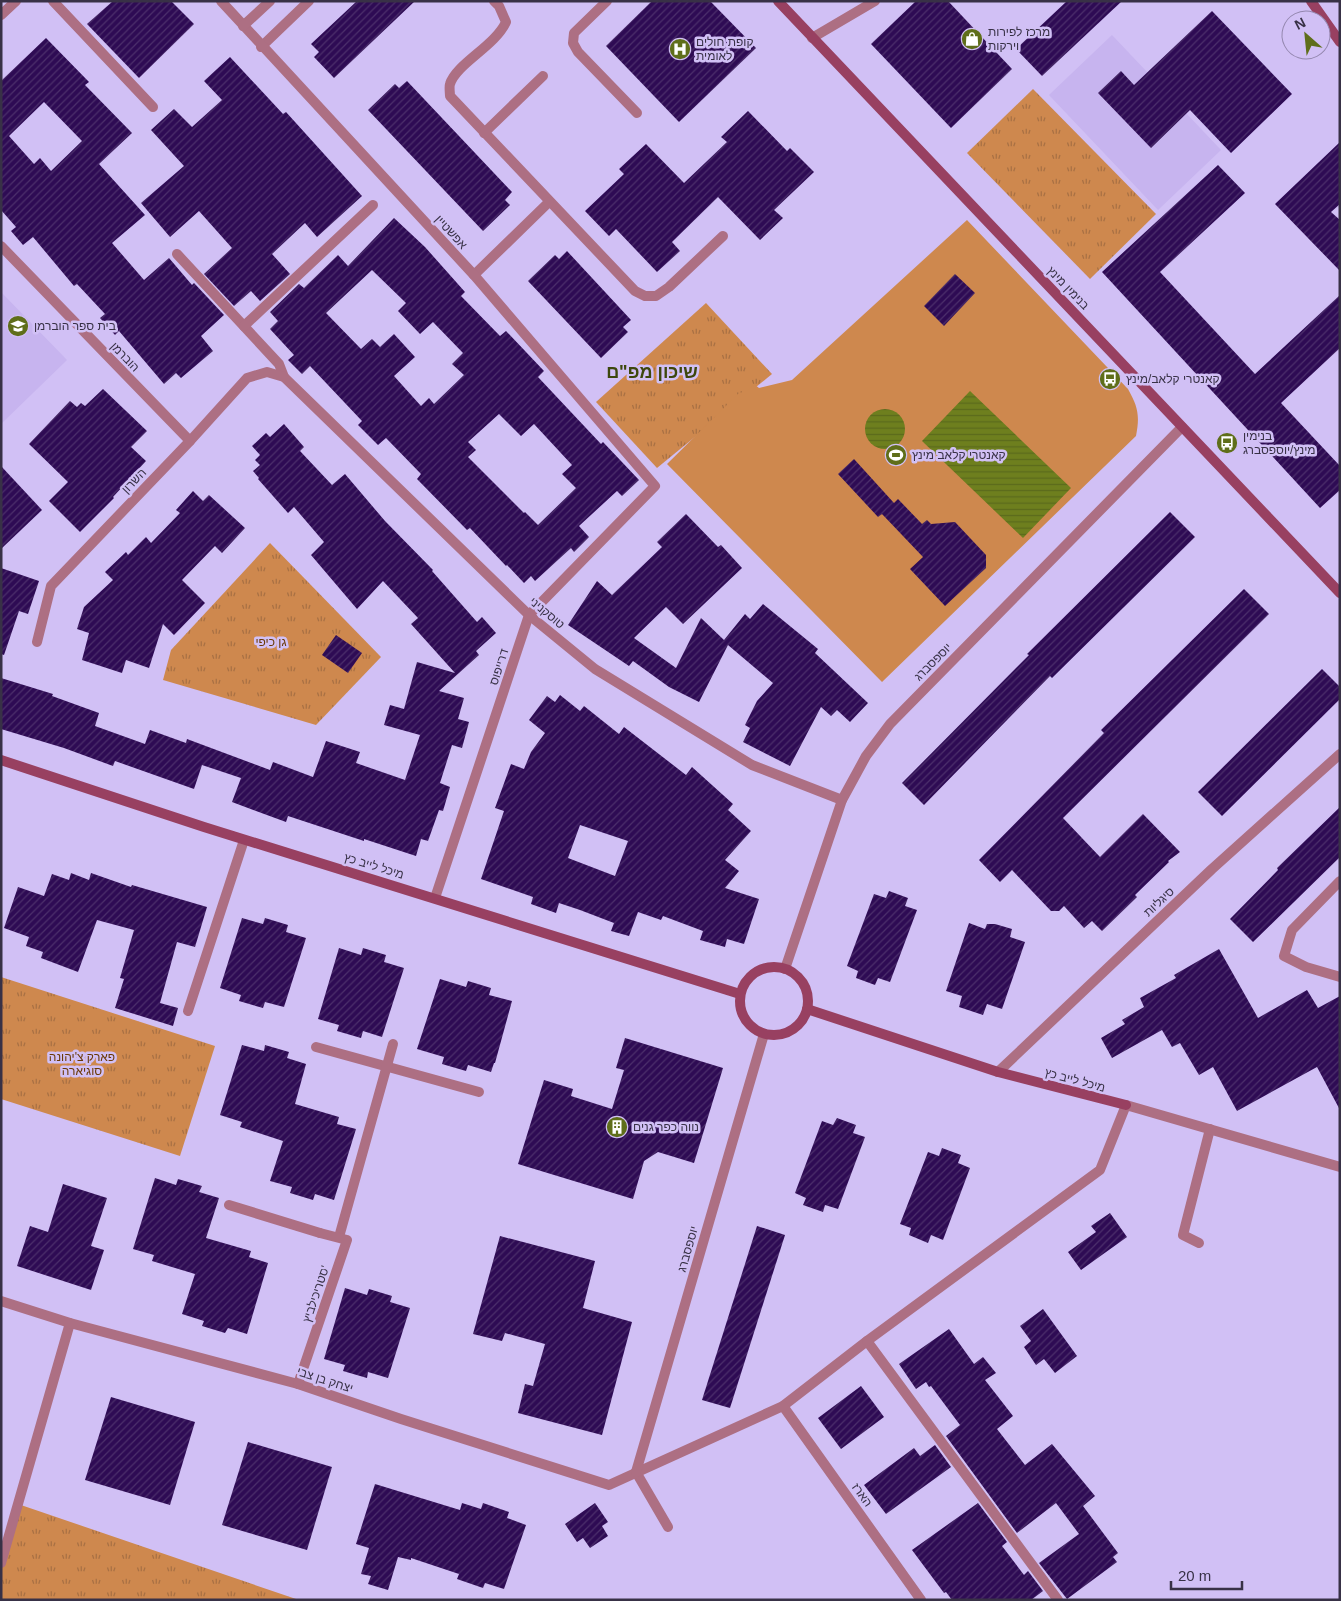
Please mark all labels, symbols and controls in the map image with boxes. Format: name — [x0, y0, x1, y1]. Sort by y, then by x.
north arrow — [1281, 10, 1331, 60]
text: N — [1292, 14, 1308, 33]
place label: מרכז לפירות וירקות — [988, 25, 1050, 53]
shop icon: מרכז לפירות וירקות — [960, 27, 984, 51]
place label: קופת חולים לאומית — [696, 35, 754, 63]
hospital icon: קופת חולים לאומית — [668, 37, 692, 61]
street label: אפשטיין — [432, 212, 470, 252]
street label: בנימין מינץ — [1044, 263, 1092, 313]
school or university icon: בית ספר הוברמן — [6, 314, 30, 338]
place label: בית ספר הוברמן — [34, 319, 116, 333]
street label: הוברמן — [108, 339, 142, 375]
district label: שיכון מפ"ם — [606, 362, 698, 382]
bus stop icon: קאנטרי קלאב/מינץ — [1098, 367, 1122, 391]
place label: קאנטרי קלאב/מינץ — [1126, 372, 1220, 386]
place label: בנימין מינץ/יוספסברג — [1243, 429, 1316, 457]
bus stop icon: בנימין מינץ/יוספסברג — [1215, 431, 1239, 455]
sports icon: קאנטרי קלאב מינץ — [884, 443, 908, 467]
place label: קאנטרי קלאב מינץ — [912, 448, 1006, 462]
street label: השרון — [119, 466, 149, 496]
street label: טוסקניני — [527, 594, 568, 632]
park label: גן כיפי — [255, 635, 287, 649]
street label: יוספסברג — [911, 640, 955, 684]
street label: דרייפוס — [487, 647, 512, 687]
street label: מיכל לייב כץ — [342, 850, 406, 882]
street label: סיגליות — [1141, 884, 1177, 920]
park label: פארק צ'יהונה סוגיארה — [49, 1050, 115, 1078]
street label: מיכל לייב כץ — [1043, 1065, 1107, 1095]
building icon: נווה כפר גנים — [605, 1115, 629, 1139]
place label: נווה כפר גנים — [633, 1120, 699, 1134]
street label: יוספסברג — [675, 1224, 701, 1274]
street label: סטריכילביץ' — [300, 1264, 332, 1324]
street label: יצחק בן צבי — [295, 1364, 355, 1396]
street label: הארז — [849, 1481, 875, 1509]
scale bar — [1171, 1558, 1242, 1590]
text: 20 m — [1178, 1567, 1211, 1584]

